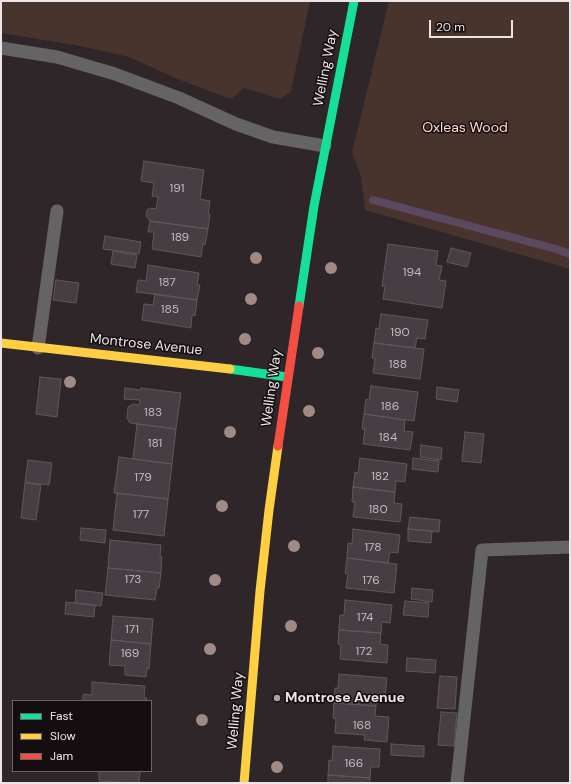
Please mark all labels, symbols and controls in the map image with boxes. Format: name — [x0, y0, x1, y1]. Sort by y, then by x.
scale bar — [431, 12, 515, 38]
text: 20 m — [436, 19, 465, 35]
street label: Welling Way — [310, 28, 342, 108]
park label: Oxleas Wood — [422, 120, 508, 136]
house number: 191 — [170, 182, 184, 196]
house number: 189 — [171, 231, 189, 245]
house number: 194 — [403, 266, 421, 280]
house number: 187 — [158, 276, 176, 290]
house number: 185 — [161, 303, 179, 317]
house number: 190 — [390, 326, 410, 340]
street label: Montrose Avenue — [89, 331, 203, 359]
street label: Welling Way — [258, 348, 286, 428]
house number: 188 — [389, 358, 407, 372]
house number: 186 — [381, 400, 399, 414]
house number: 183 — [144, 406, 162, 420]
house number: 184 — [379, 431, 397, 445]
house number: 181 — [148, 437, 162, 451]
house number: 182 — [371, 470, 389, 484]
house number: 179 — [134, 471, 152, 485]
house number: 180 — [368, 503, 388, 517]
house number: 177 — [133, 508, 149, 522]
house number: 178 — [364, 541, 382, 555]
house number: 173 — [125, 573, 141, 587]
house number: 176 — [362, 574, 380, 588]
house number: 174 — [357, 611, 373, 625]
house number: 171 — [125, 623, 139, 637]
house number: 172 — [356, 645, 372, 659]
house number: 169 — [121, 647, 139, 661]
street label: Welling Way — [224, 671, 248, 751]
place label: Montrose Avenue — [285, 690, 405, 706]
marker: Montrose Avenue — [272, 693, 282, 703]
legend — [12, 700, 152, 772]
text: Fast — [50, 708, 73, 724]
house number: 168 — [353, 719, 371, 733]
text: Slow — [50, 728, 76, 744]
text: Jam — [50, 748, 73, 764]
house number: 166 — [345, 757, 363, 771]

